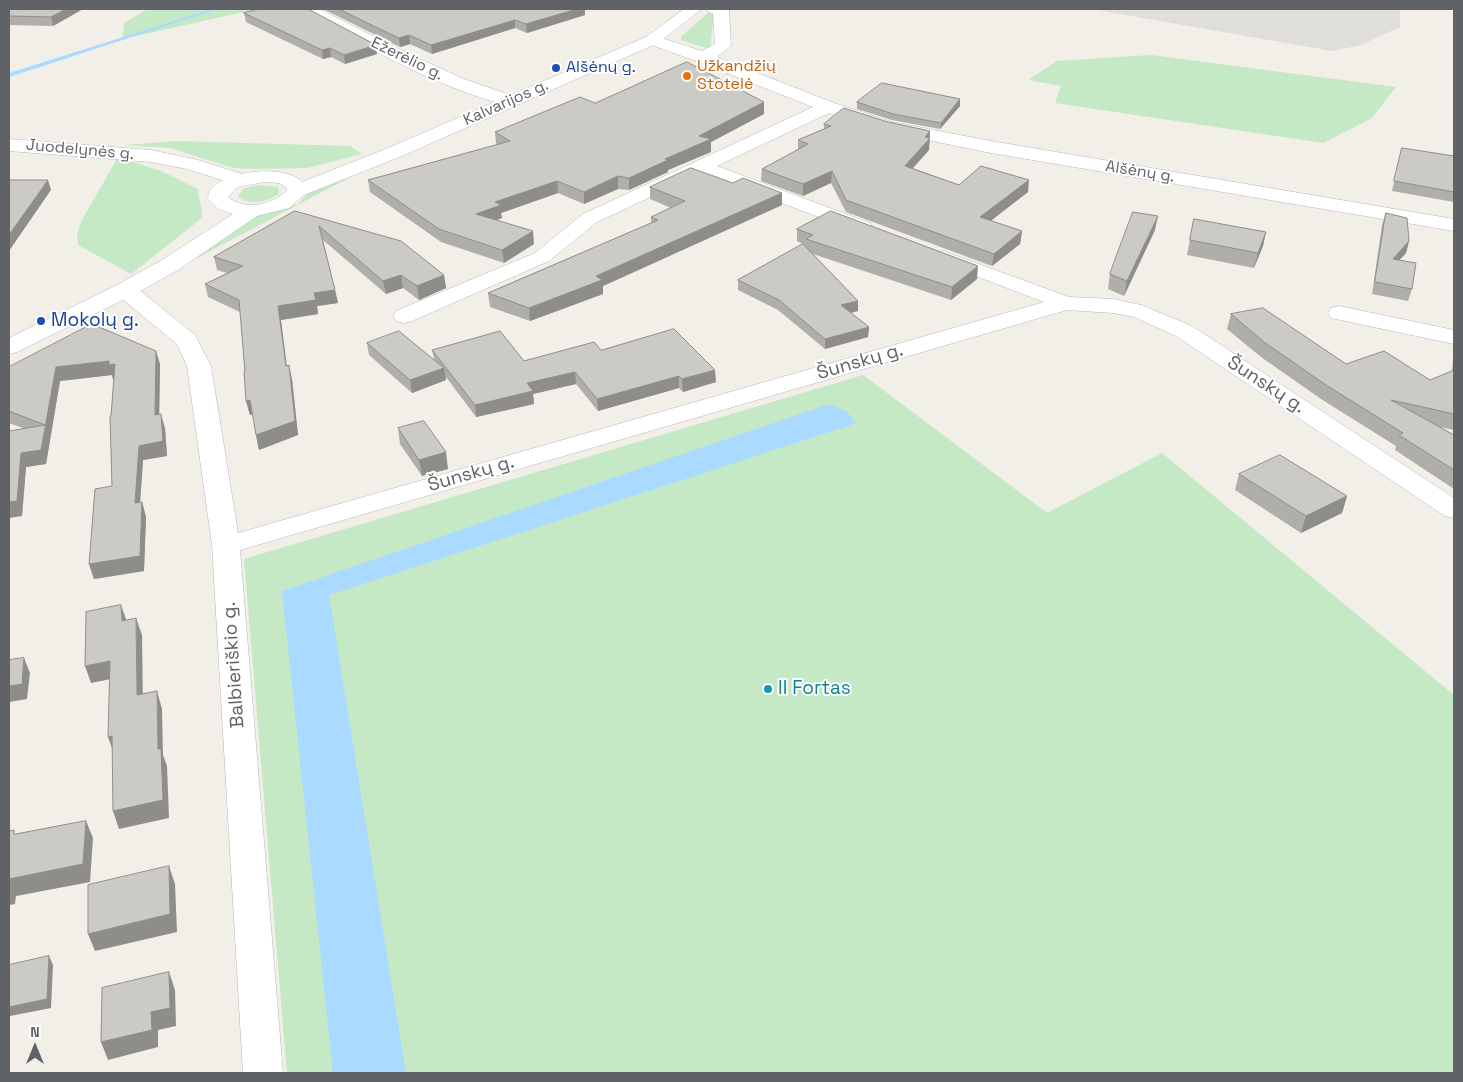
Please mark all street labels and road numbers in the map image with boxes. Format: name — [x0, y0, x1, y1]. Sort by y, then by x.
street label: Ežerėlio g. — [368, 33, 446, 85]
street label: Kalvarijos g. — [460, 76, 552, 130]
street label: Juodelynės g. — [25, 136, 135, 164]
street label: Alšėnų g. — [1104, 157, 1176, 187]
street label: Šunskų g. — [814, 339, 906, 385]
street label: Šunskų g. — [1223, 351, 1309, 419]
street label: Šunskų g. — [425, 451, 517, 497]
street label: Balbieriškio g. — [218, 601, 250, 729]

